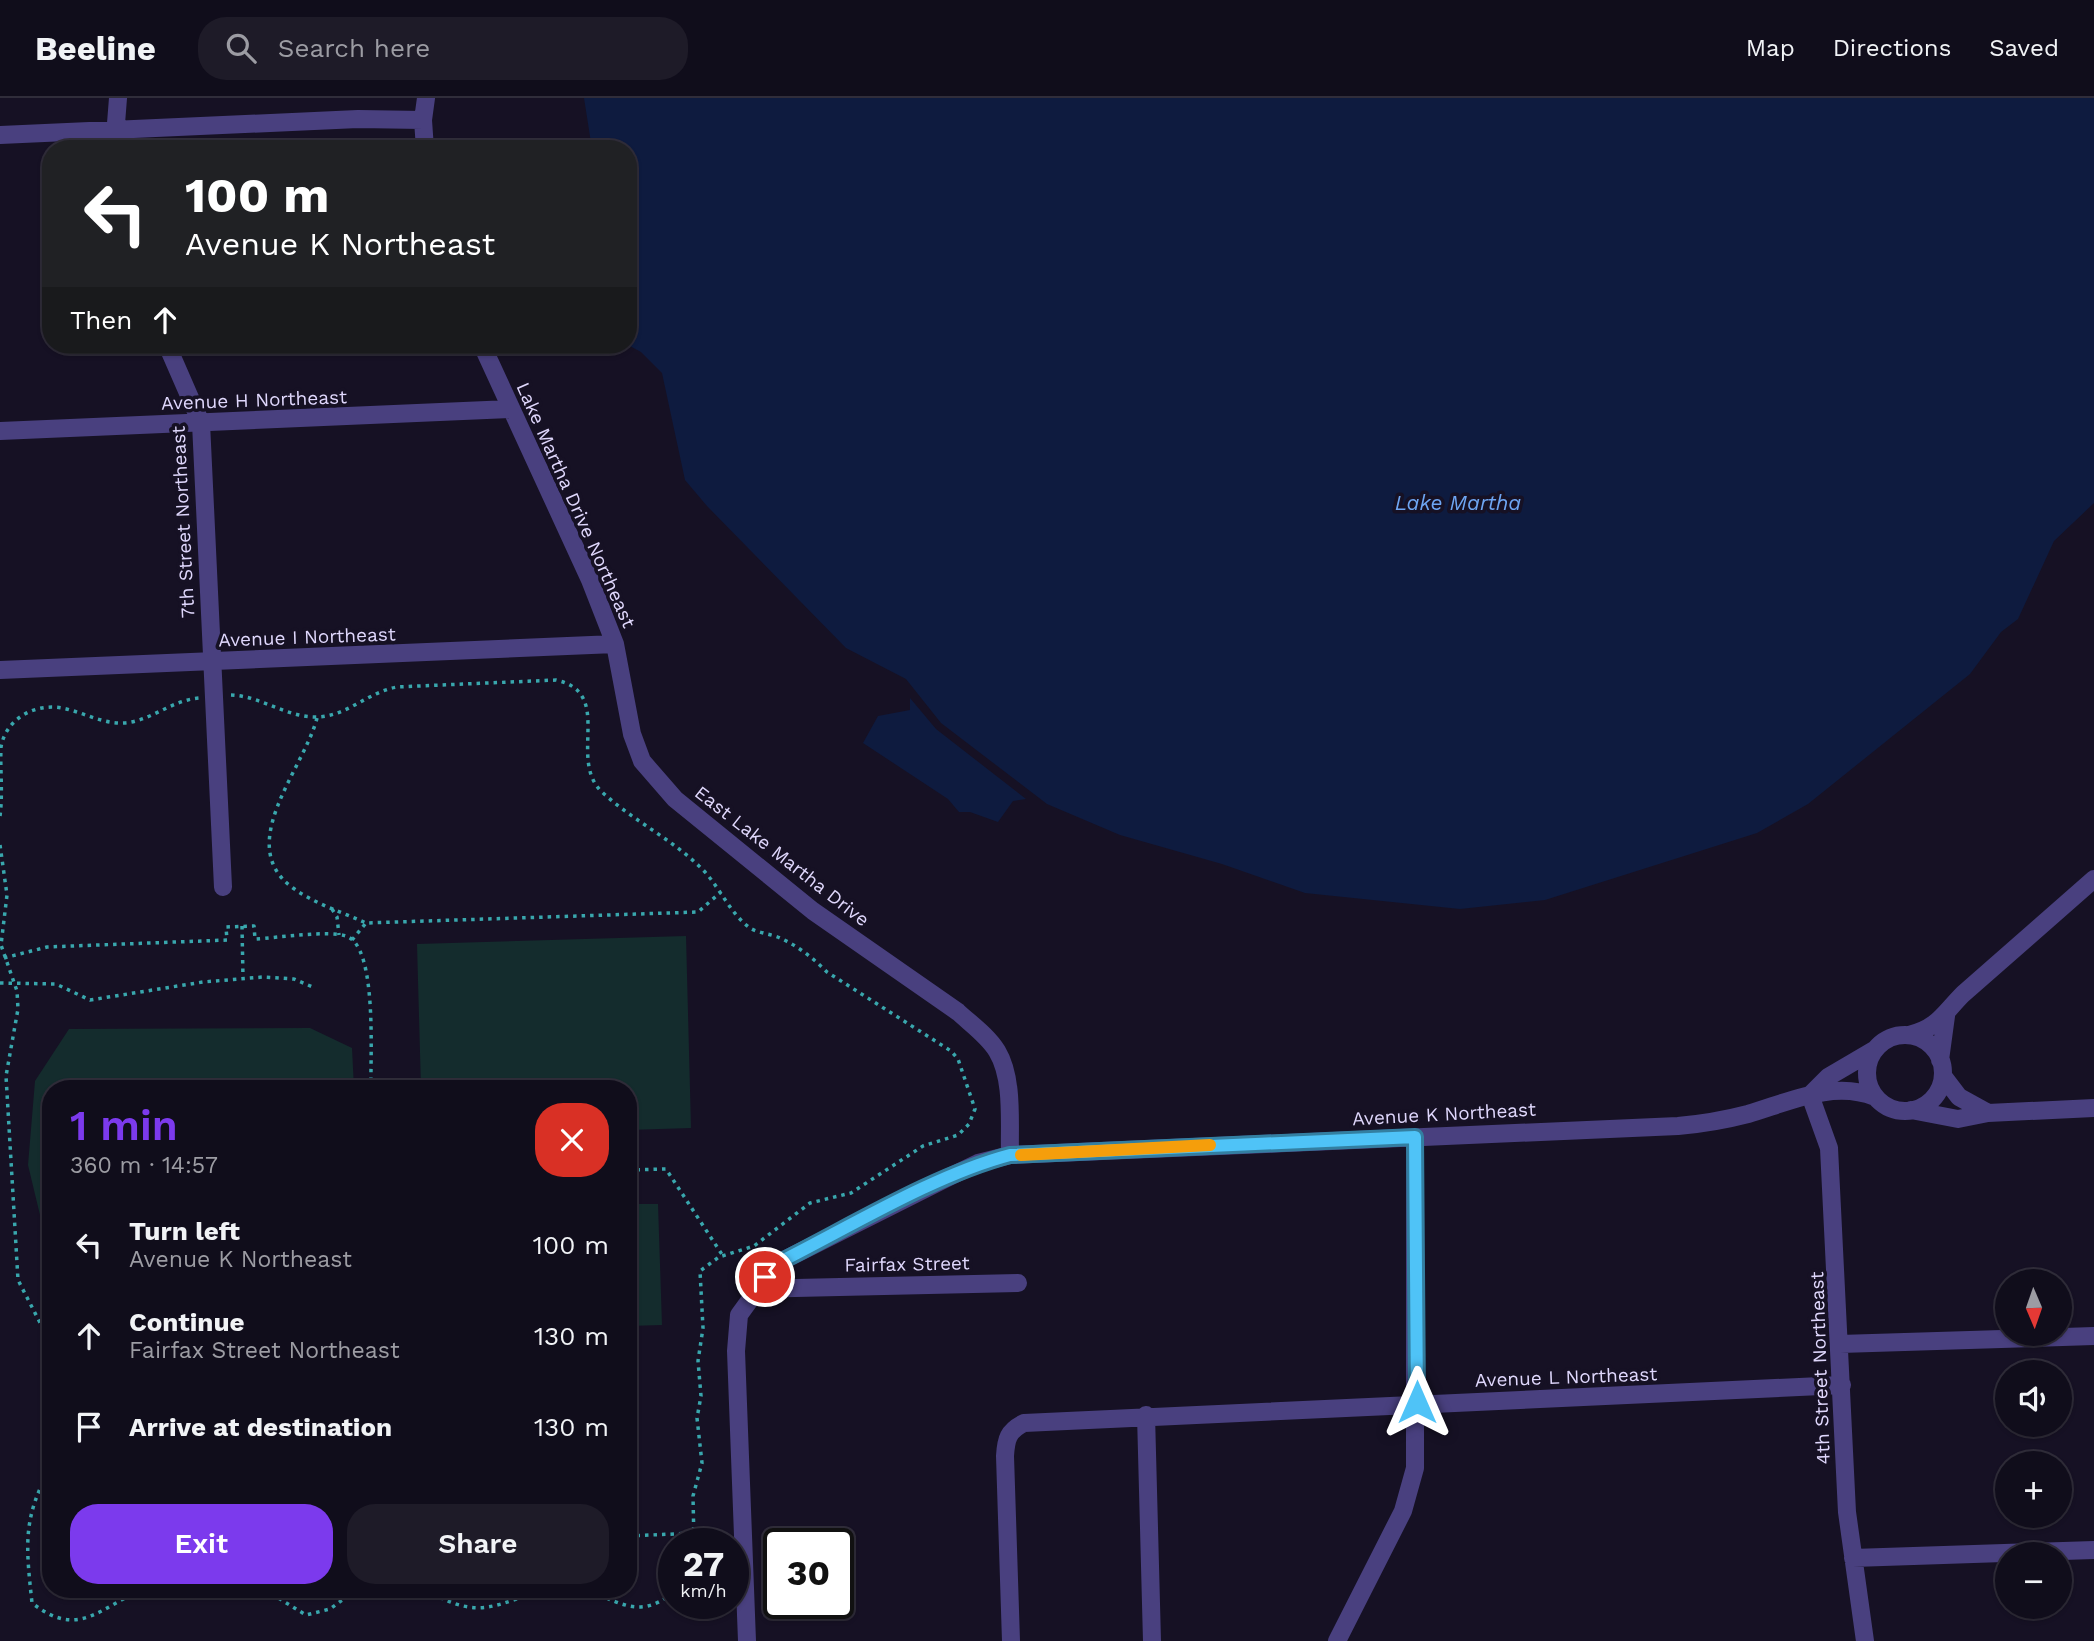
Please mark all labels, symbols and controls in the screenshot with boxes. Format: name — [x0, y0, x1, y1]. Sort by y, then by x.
search box — [198, 17, 688, 80]
text: Beeline — [35, 29, 156, 68]
icon: search — [222, 29, 260, 67]
text: Search here — [278, 33, 430, 63]
text: Map — [1746, 34, 1795, 62]
text: Directions — [1833, 34, 1951, 62]
text: Saved — [1989, 34, 2059, 62]
text: 100 m — [185, 166, 329, 224]
icon: left — [70, 168, 161, 259]
text: Avenue K Northeast — [185, 225, 495, 263]
icon: ahead — [146, 301, 184, 339]
text: Then — [70, 305, 132, 335]
street label: Lake Martha Drive Northeast — [511, 379, 641, 631]
street label: Avenue H Northeast — [161, 385, 347, 415]
street label: 7th Street Northeast — [166, 425, 200, 619]
water label: Lake Martha — [1395, 490, 1521, 515]
street label: Avenue I Northeast — [218, 622, 396, 652]
street label: East Lake Martha Drive — [690, 781, 874, 931]
street label: Avenue K Northeast — [1351, 1098, 1537, 1130]
text: 1 min — [70, 1101, 178, 1150]
button: close — [535, 1103, 609, 1177]
text: 360 m · 14:57 — [70, 1152, 218, 1179]
text: Turn left — [129, 1216, 240, 1246]
icon: left — [70, 1226, 108, 1264]
text: 100 m — [533, 1230, 609, 1260]
text: Avenue K Northeast — [129, 1246, 352, 1273]
pin — [735, 1247, 795, 1307]
street label: Fairfax Street — [844, 1251, 970, 1277]
icon: arrive — [746, 1258, 784, 1296]
north arrow — [1995, 1269, 2072, 1346]
map controls — [1995, 1269, 2072, 1619]
street label: 4th Street Northeast — [1805, 1271, 1835, 1465]
text: Continue — [129, 1307, 245, 1337]
icon: ahead — [70, 1317, 108, 1355]
text: 130 m — [534, 1321, 609, 1351]
text: Fairfax Street Northeast — [129, 1337, 400, 1364]
button: sound — [1995, 1360, 2072, 1437]
street label: Avenue L Northeast — [1474, 1362, 1658, 1392]
position arrow — [1380, 1365, 1454, 1439]
icon: arrive — [70, 1408, 108, 1446]
text: Arrive at destination — [129, 1412, 392, 1442]
text: 130 m — [534, 1412, 609, 1442]
button: + — [1995, 1451, 2072, 1528]
button: Exit — [70, 1504, 333, 1584]
button: Share — [347, 1504, 609, 1584]
speed limit sign: 30 — [763, 1528, 854, 1619]
button: − — [1995, 1542, 2072, 1619]
text: 27 — [683, 1543, 724, 1585]
text: km/h — [680, 1580, 727, 1601]

